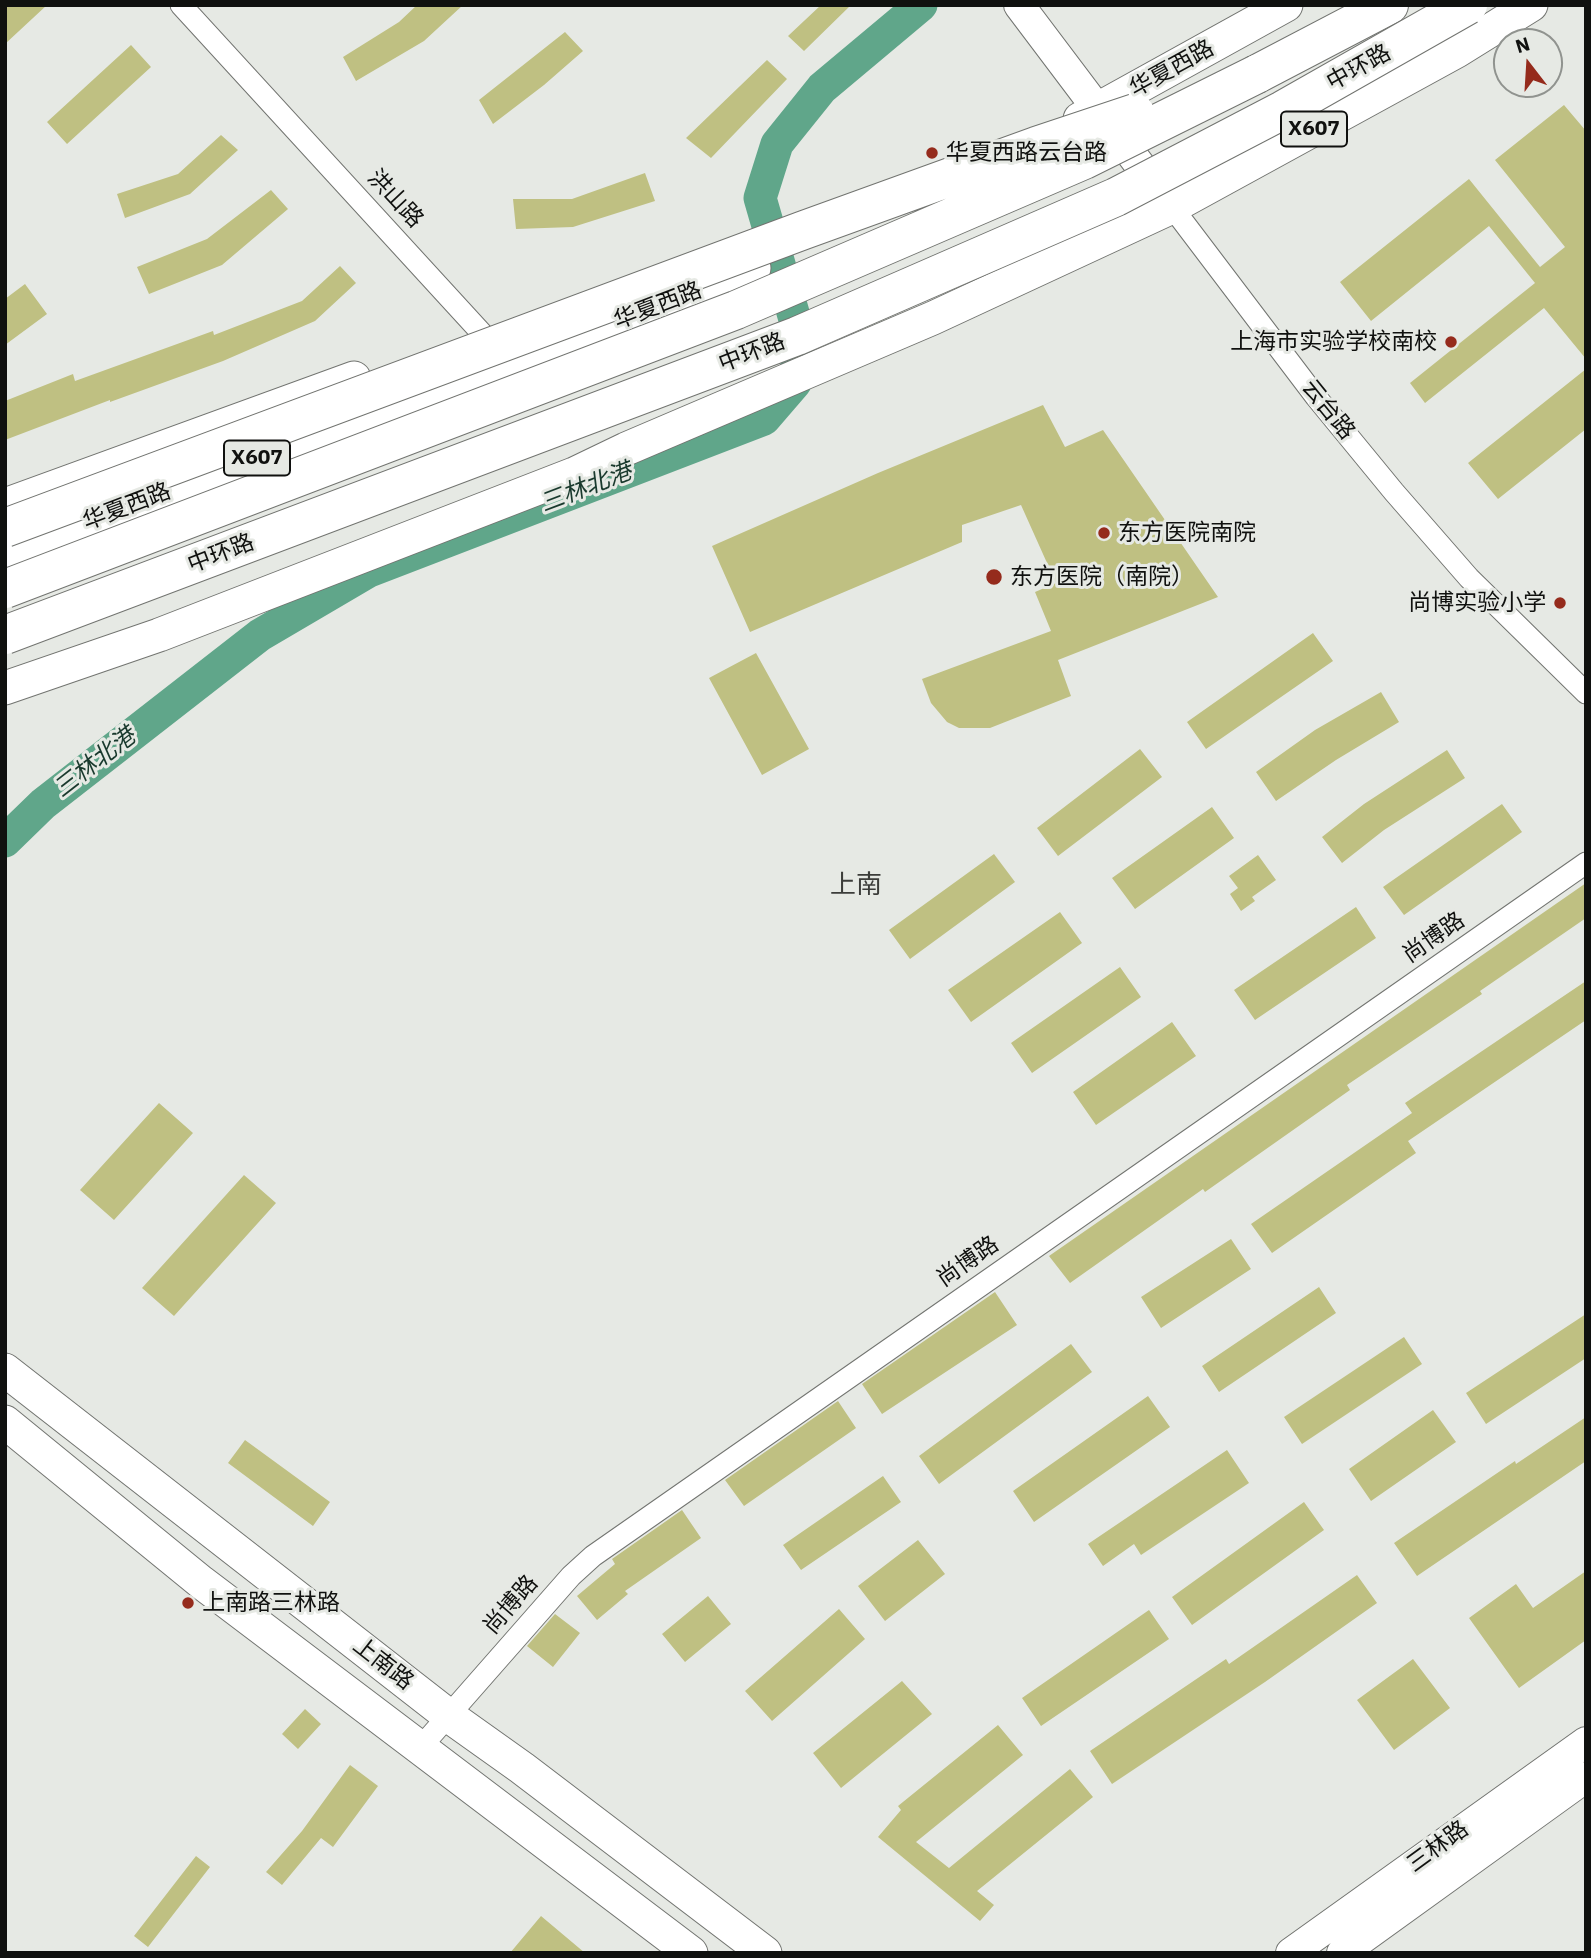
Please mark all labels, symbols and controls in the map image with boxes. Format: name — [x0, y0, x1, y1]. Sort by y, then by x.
north arrow — [1493, 28, 1563, 98]
text: N — [1512, 31, 1533, 58]
street label: 华夏西路 — [1125, 35, 1219, 103]
street label: 中环路 — [1322, 39, 1396, 97]
road number: X607 — [1281, 111, 1347, 146]
place label: 华夏西路云台路 — [946, 139, 1107, 167]
marker: 华夏西路云台路 — [924, 145, 940, 161]
street label: 洪山路 — [361, 164, 429, 234]
street label: 华夏西路 — [610, 277, 706, 335]
street label: 中环路 — [715, 328, 789, 378]
place label: 上海市实验学校南校 — [1230, 328, 1437, 356]
marker: 上海市实验学校南校 — [1443, 334, 1459, 350]
street label: 云台路 — [1296, 375, 1360, 445]
road number: X607 — [224, 440, 290, 476]
water label: 三林北港 — [536, 457, 636, 519]
street label: 华夏西路 — [79, 478, 175, 536]
place label: 东方医院南院 — [1118, 519, 1256, 547]
marker: 东方医院南院 — [1096, 525, 1112, 541]
street label: 中环路 — [184, 529, 258, 579]
place label: 东方医院（南院） — [1010, 563, 1194, 591]
marker: 东方医院（南院） — [984, 567, 1004, 587]
place label: 尚博实验小学 — [1408, 589, 1546, 617]
marker: 尚博实验小学 — [1552, 595, 1568, 611]
water label: 三林北港 — [48, 722, 142, 804]
district label: 上南 — [830, 869, 882, 901]
street label: 尚博路 — [1398, 907, 1470, 969]
street label: 尚博路 — [932, 1231, 1004, 1293]
street label: 尚博路 — [478, 1570, 544, 1640]
place label: 上南路三林路 — [202, 1589, 340, 1617]
marker: 上南路三林路 — [180, 1595, 196, 1611]
street label: 上南路 — [347, 1632, 419, 1696]
street label: 三林路 — [1402, 1816, 1474, 1878]

